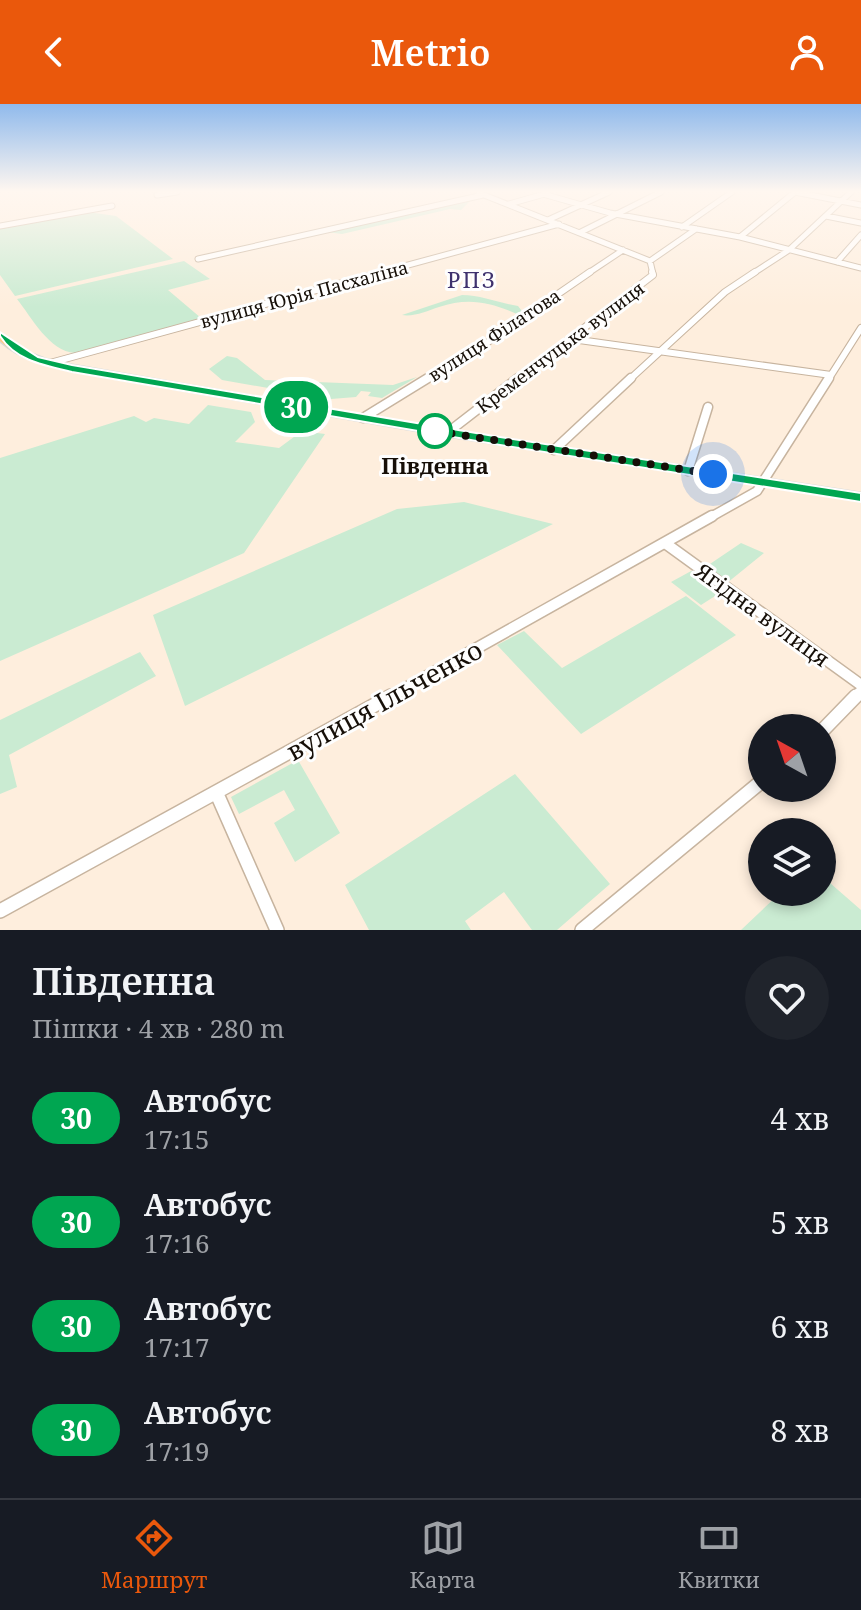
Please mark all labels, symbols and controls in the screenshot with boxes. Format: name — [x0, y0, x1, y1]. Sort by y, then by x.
text: Metrio — [371, 28, 491, 77]
icon: back — [32, 30, 76, 74]
icon: person — [785, 30, 829, 74]
street label: вулиця Юрія Пасхаліна — [197, 255, 411, 333]
district label: РПЗ — [447, 264, 497, 294]
street label: Кременчуцька вулиця — [471, 276, 649, 418]
street label: вулиця Філатова — [423, 283, 565, 387]
line badge: 30 — [260, 381, 332, 433]
text: 30 — [280, 388, 312, 426]
marker: Південна — [418, 414, 452, 448]
place label: Південна — [381, 450, 489, 480]
your location — [693, 454, 733, 494]
street label: Ягідна вулиця — [689, 554, 836, 673]
street label: вулиця Ільченко — [279, 631, 489, 769]
north arrow — [748, 714, 836, 802]
map controls — [748, 714, 836, 906]
button: layers — [748, 818, 836, 906]
text: Південна — [32, 954, 216, 1006]
button: heart — [745, 956, 829, 1040]
text: Пішки · 4 хв · 280 m — [32, 1010, 285, 1046]
text: Автобус — [144, 1080, 271, 1121]
text: 4 хв — [771, 1098, 829, 1139]
text: 30 — [60, 1099, 92, 1137]
text: 17:15 — [144, 1121, 210, 1157]
text: Автобус — [144, 1184, 271, 1225]
text: 5 хв — [771, 1202, 829, 1243]
text: 30 — [60, 1203, 92, 1241]
text: 17:16 — [144, 1225, 210, 1261]
text: Автобус — [144, 1288, 271, 1329]
text: 6 хв — [771, 1306, 829, 1347]
text: 30 — [60, 1307, 92, 1345]
text: 17:17 — [144, 1329, 210, 1365]
text: Автобус — [144, 1392, 271, 1433]
text: 8 хв — [771, 1410, 829, 1451]
text: 30 — [60, 1411, 92, 1449]
text: 17:19 — [144, 1433, 210, 1469]
tab: Маршрут — [101, 1516, 208, 1594]
tab: Карта — [410, 1516, 476, 1594]
tab: Квитки — [678, 1516, 760, 1594]

